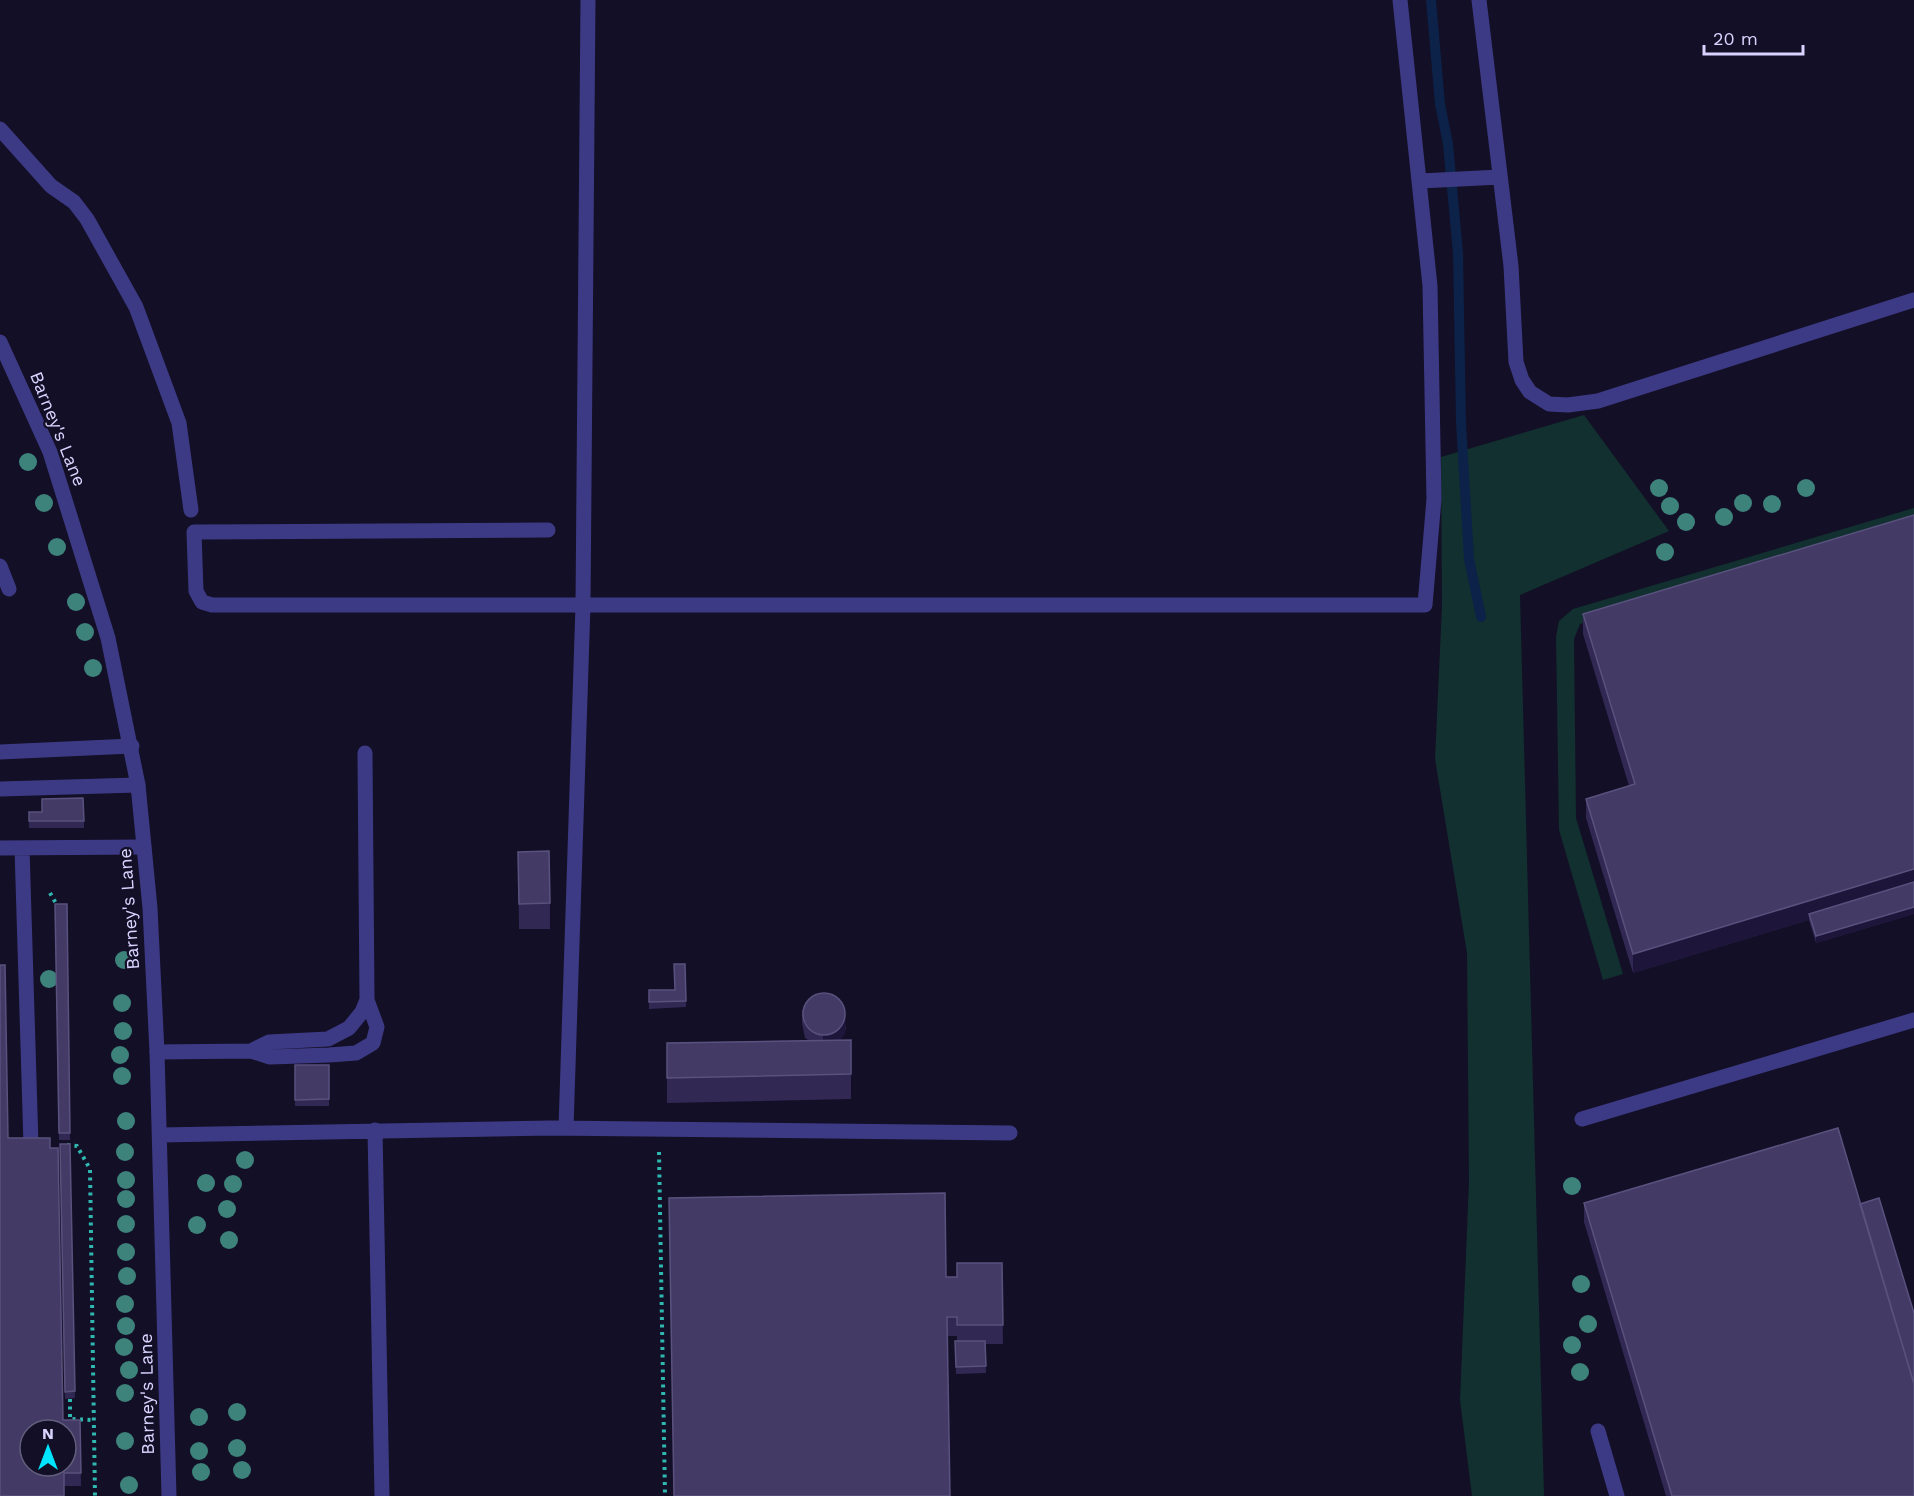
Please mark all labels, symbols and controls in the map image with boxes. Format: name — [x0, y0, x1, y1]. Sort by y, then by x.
scale bar — [1704, 18, 1803, 56]
text: 20 m — [1713, 28, 1758, 49]
street label: Barney's Lane — [26, 368, 91, 489]
street label: Barney's Lane — [114, 848, 143, 971]
street label: Barney's Lane — [135, 1333, 158, 1455]
north arrow — [18, 1418, 78, 1478]
text: N — [42, 1424, 54, 1443]

